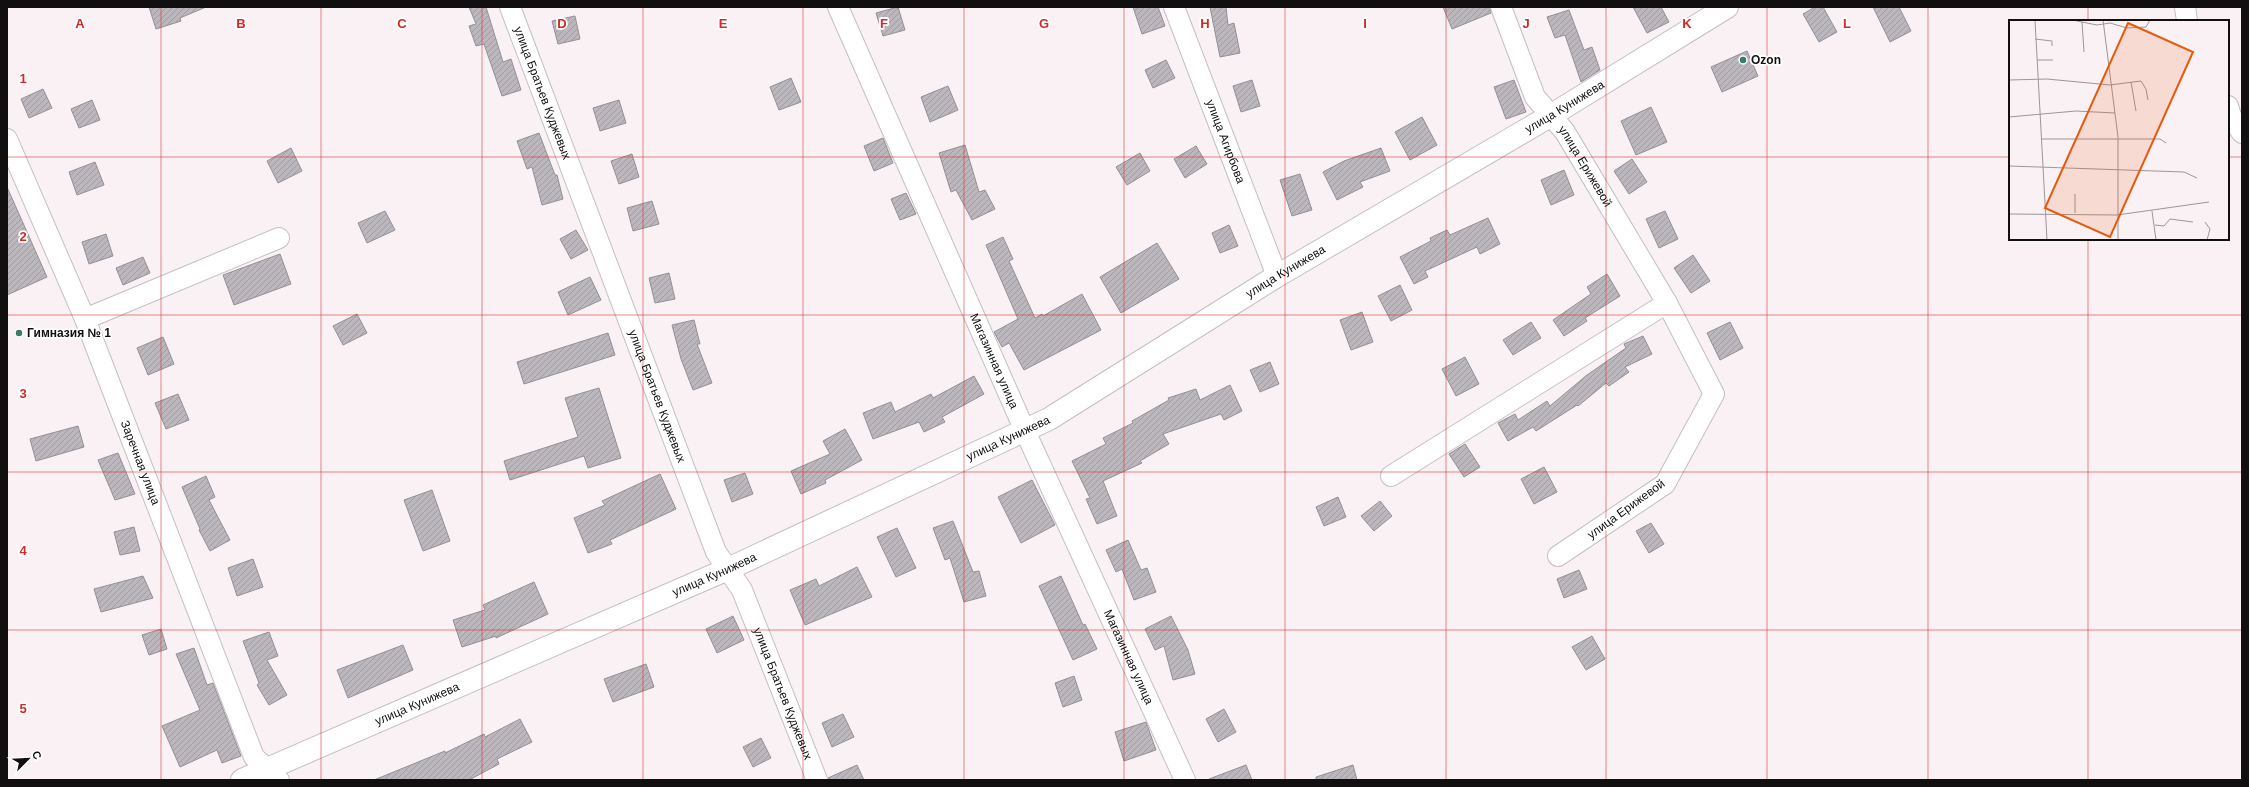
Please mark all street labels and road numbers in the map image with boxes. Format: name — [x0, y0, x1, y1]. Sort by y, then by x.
street label: улица Братьев Куджевых — [511, 25, 574, 161]
street label: улица Кунижева — [1522, 77, 1607, 136]
street label: улица Агирбова — [1203, 98, 1248, 186]
street label: улица Ерижевой — [1556, 123, 1615, 209]
street label: улица Кунижева — [1243, 242, 1328, 301]
street label: Магазинная улица — [967, 311, 1021, 411]
street label: улица Братьев Куджевых — [626, 328, 689, 464]
street label: улица Кунижева — [964, 413, 1052, 464]
street label: Заречная улица — [118, 418, 163, 507]
street label: улица Ерижевой — [1585, 476, 1667, 542]
street label: улица Кунижева — [670, 550, 759, 599]
street label: Магазинная улица — [1101, 607, 1156, 707]
street label: улица Братьев Куджевых — [751, 625, 815, 762]
street label: улица Кунижева — [373, 679, 462, 728]

